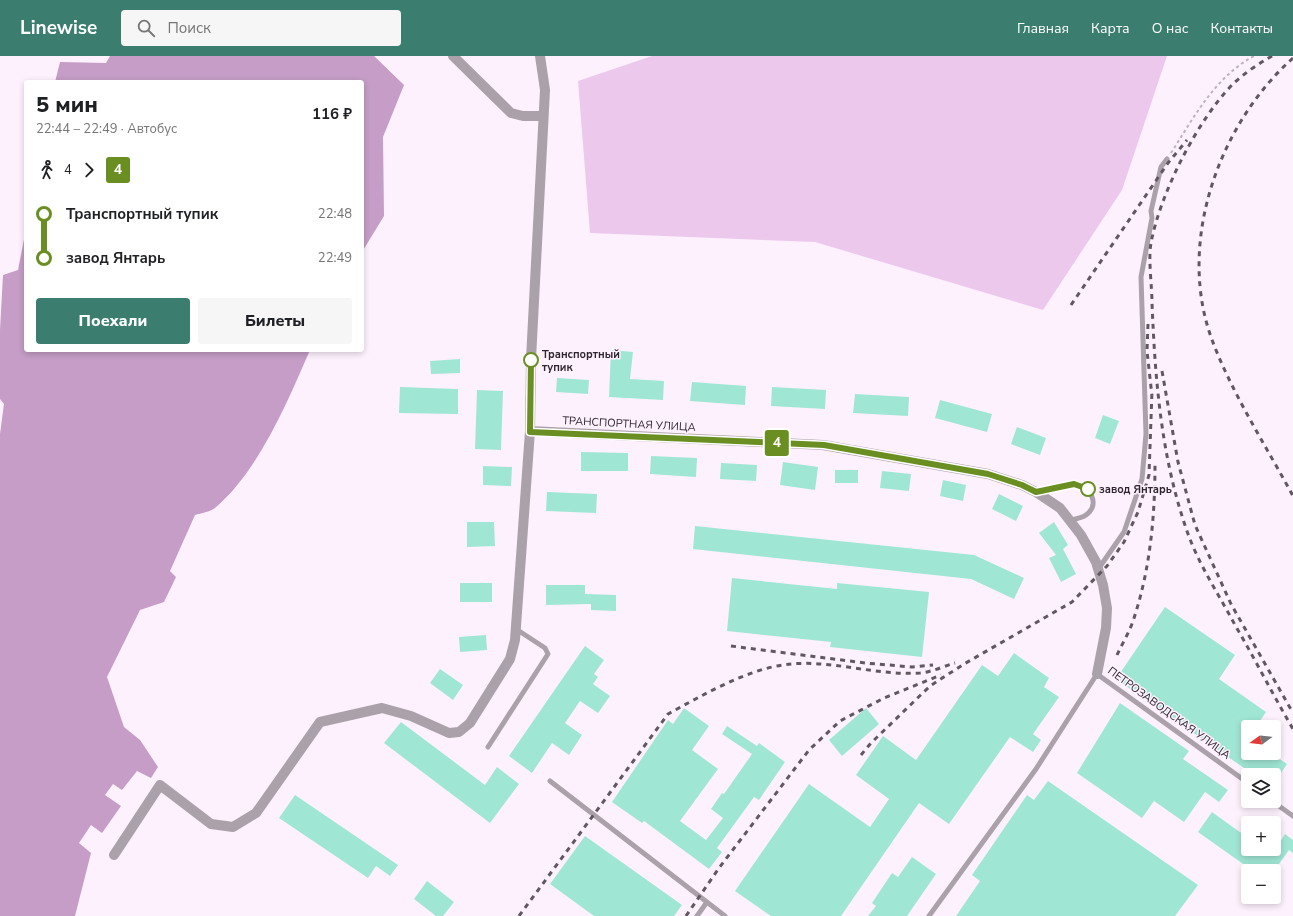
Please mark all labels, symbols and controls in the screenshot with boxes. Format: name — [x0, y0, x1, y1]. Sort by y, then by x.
search box — [121, 10, 401, 46]
text: Linewise — [20, 15, 97, 41]
icon: search — [135, 17, 157, 39]
text: Поиск — [167, 18, 211, 38]
text: Главная — [1017, 19, 1069, 38]
text: Карта — [1091, 19, 1130, 38]
text: О нас — [1152, 19, 1188, 38]
text: Контакты — [1210, 19, 1273, 38]
text: 5 мин — [36, 90, 98, 120]
text: 116 ₽ — [312, 104, 352, 124]
text: 22:44 – 22:49 · Автобус — [36, 120, 177, 138]
icon: walk — [36, 159, 58, 181]
icon: forward — [78, 159, 100, 181]
text: 4 — [114, 160, 122, 179]
text: 4 — [64, 161, 72, 179]
text: Транспортный тупик — [66, 204, 218, 224]
text: 22:48 — [318, 205, 352, 223]
text: завод Янтарь — [66, 248, 165, 268]
text: 22:49 — [318, 249, 352, 267]
button: Поехали — [36, 298, 190, 344]
button: Билеты — [198, 298, 352, 344]
place label: Транспортный тупик — [542, 347, 620, 375]
marker: Транспортный тупик — [523, 352, 539, 368]
street label: ТРАНСПОРТНАЯ УЛИЦА — [562, 413, 696, 435]
line badge: 4 — [764, 430, 790, 456]
text: 4 — [773, 433, 781, 452]
marker: завод Янтарь — [1080, 481, 1096, 497]
place label: завод Янтарь — [1099, 482, 1172, 497]
street label: ПЕТРОЗАВОДСКАЯ УЛИЦА — [1105, 663, 1233, 763]
north arrow — [1241, 720, 1281, 760]
map controls — [1241, 720, 1281, 904]
button: layers — [1241, 768, 1281, 808]
button: + — [1241, 816, 1281, 856]
button: − — [1241, 864, 1281, 904]

